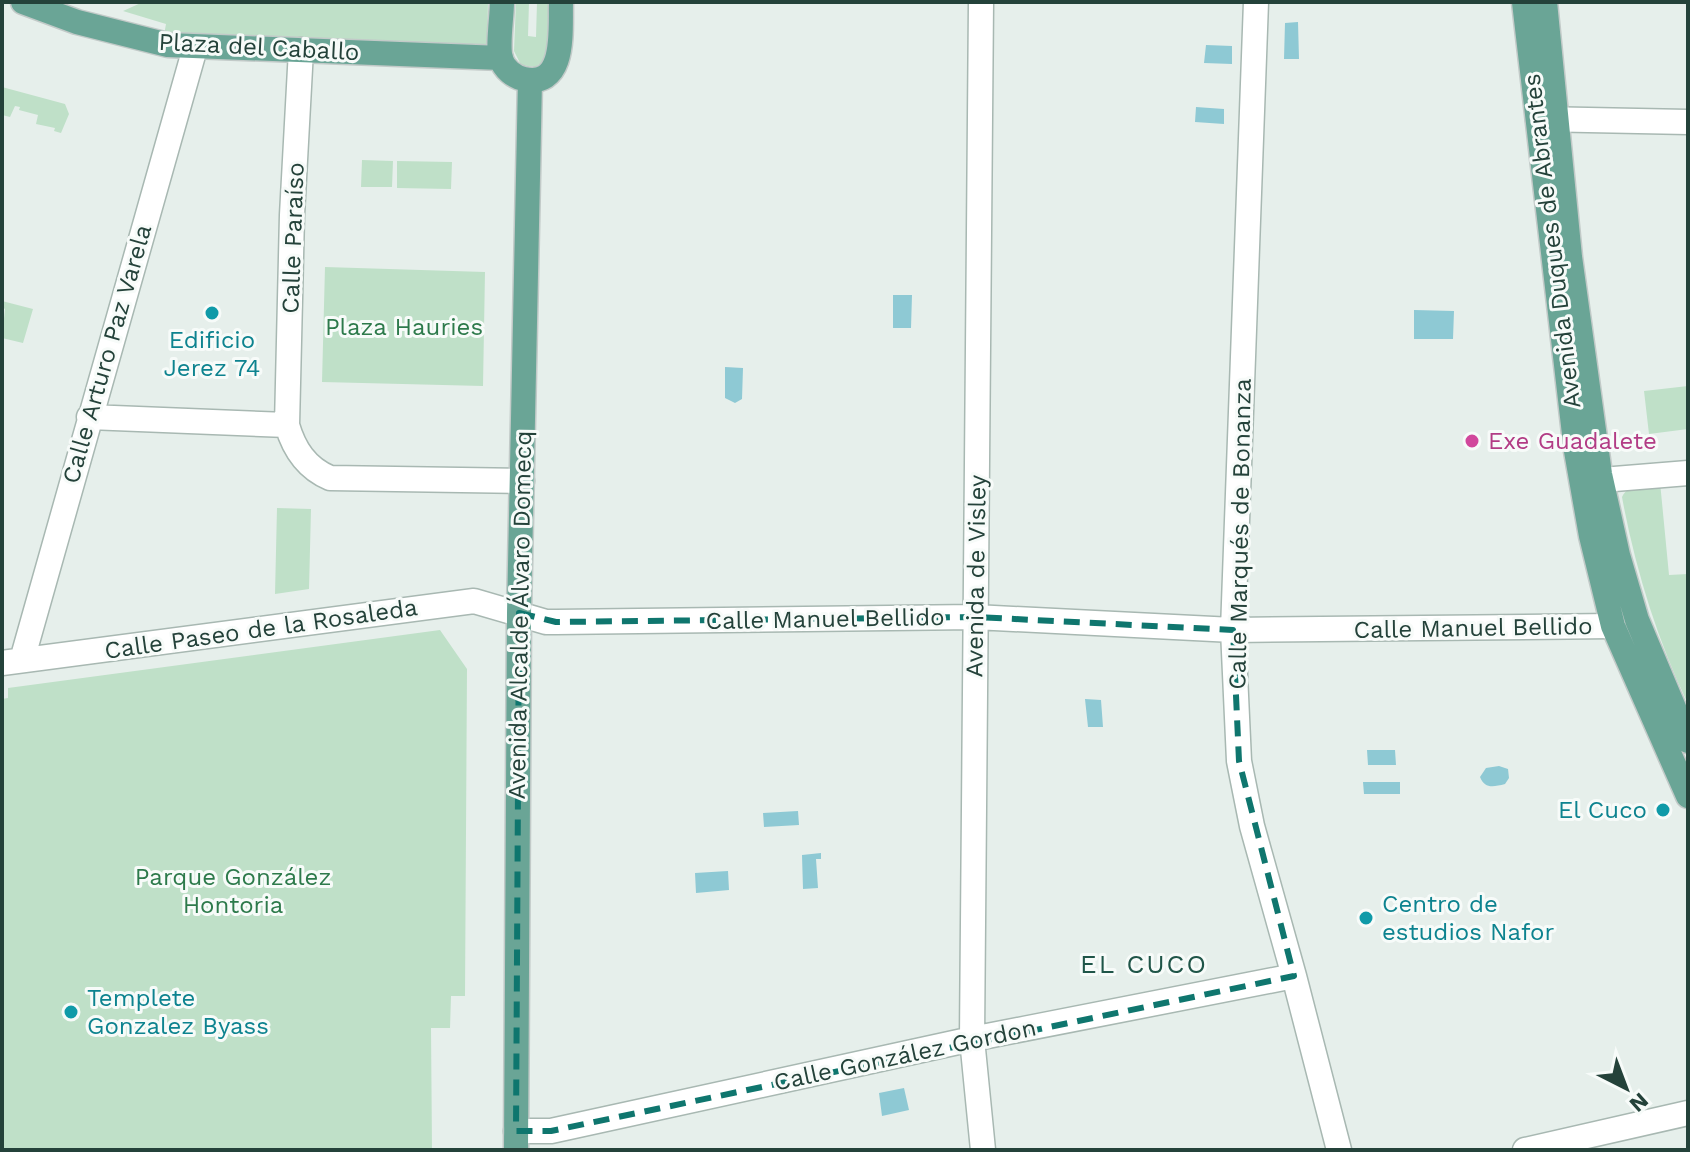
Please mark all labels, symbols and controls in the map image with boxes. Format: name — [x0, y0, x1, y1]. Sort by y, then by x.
street label: Plaza del Caballo — [158, 28, 360, 66]
street label: Avenida Duques de Abrantes — [1518, 72, 1586, 410]
street label: Calle Paraíso — [276, 162, 310, 314]
street label: Calle Arturo Paz Varela — [57, 221, 157, 487]
marker: Edificio Jerez 74 — [203, 304, 221, 322]
park label: Plaza Hauries — [325, 313, 483, 341]
place label: Edificio Jerez 74 — [163, 326, 261, 382]
street label: Calle Marqués de Bonanza — [1223, 378, 1257, 690]
place label: Exe Guadalete — [1488, 427, 1657, 455]
street label: Avenida Alcalde Álvaro Domecq — [503, 430, 537, 800]
marker: Exe Guadalete — [1463, 432, 1481, 450]
street label: Avenida de Visley — [960, 474, 992, 678]
street label: Calle Paseo de la Rosaleda — [103, 593, 419, 665]
street label: Calle Manuel Bellido — [705, 603, 945, 635]
street label: Calle Manuel Bellido — [1353, 612, 1593, 644]
place label: El Cuco — [1558, 796, 1647, 824]
marker: El Cuco — [1654, 801, 1672, 819]
park label: Parque González Hontoria — [135, 863, 331, 919]
place label: Centro de estudios Nafor — [1382, 890, 1554, 946]
marker: Centro de estudios Nafor — [1357, 909, 1375, 927]
district label: EL CUCO — [1080, 949, 1208, 979]
place label: Templete Gonzalez Byass — [87, 984, 269, 1040]
marker: Templete Gonzalez Byass — [62, 1003, 80, 1021]
street label: Calle González Gordon — [771, 1013, 1039, 1097]
north arrow — [1586, 1048, 1666, 1128]
text: N — [1625, 1088, 1653, 1117]

